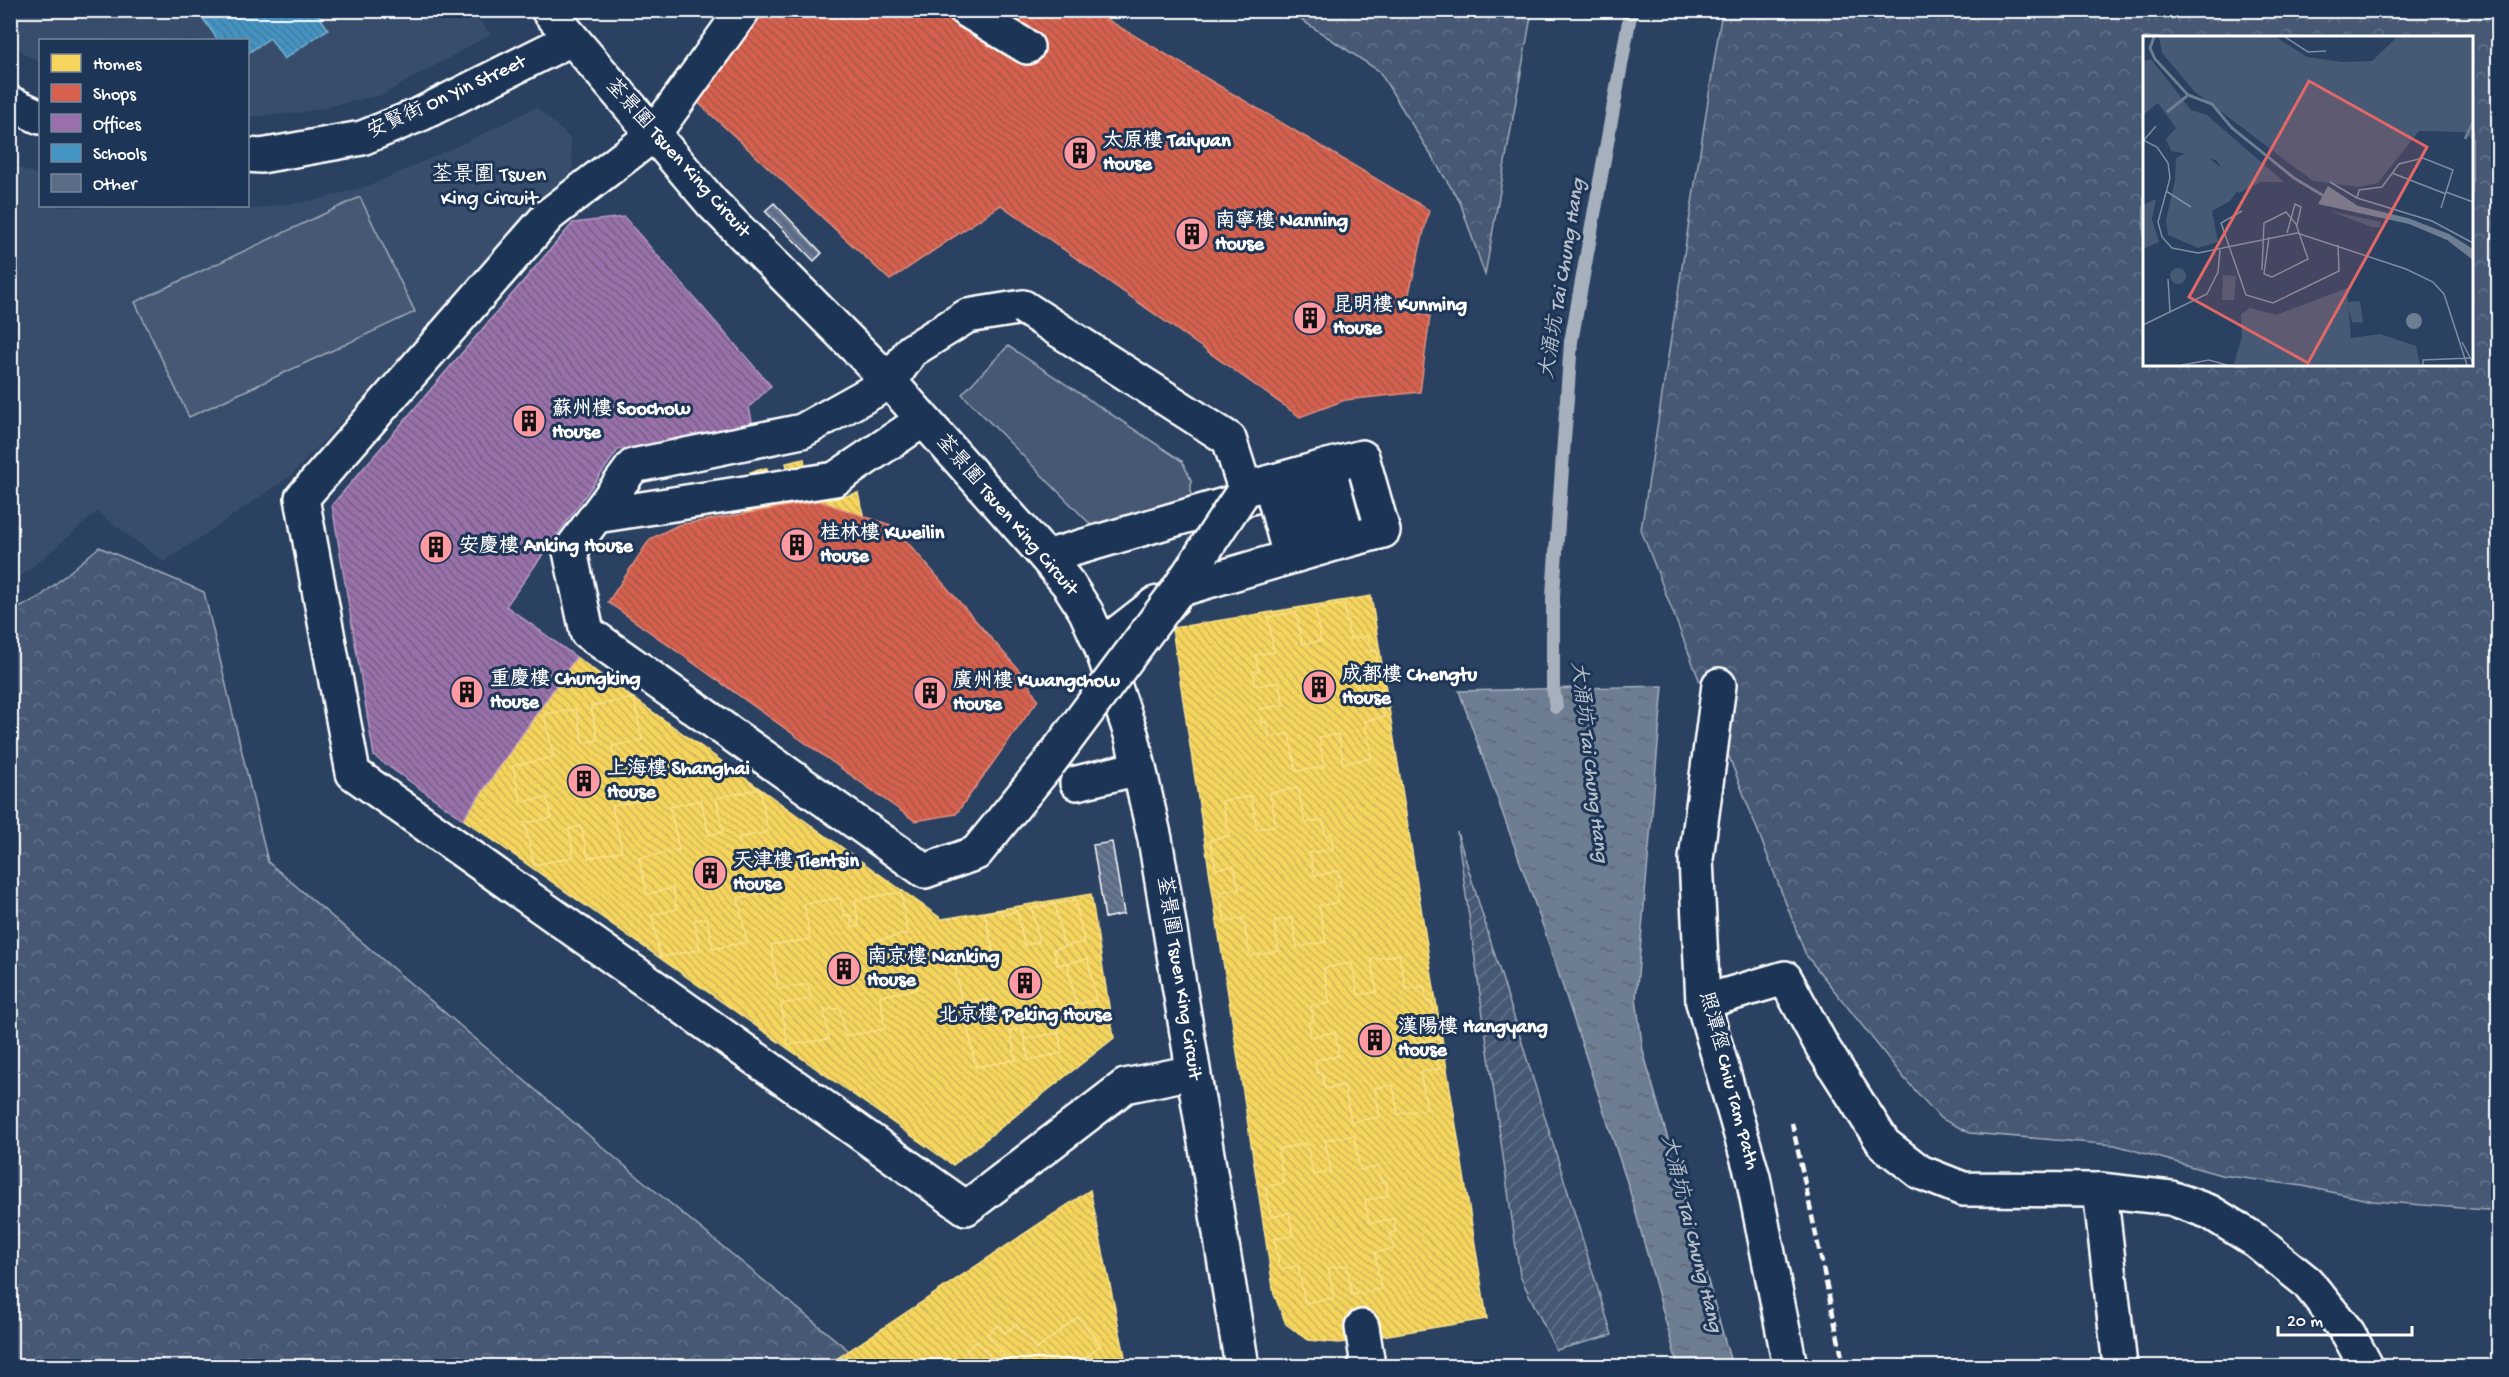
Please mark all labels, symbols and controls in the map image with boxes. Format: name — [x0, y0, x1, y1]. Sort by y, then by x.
inset map — [2143, 36, 2473, 366]
legend — [39, 39, 249, 207]
street label: 安賢街 On Yin Street — [363, 49, 532, 145]
text: Homes — [93, 55, 143, 76]
street label: 荃景圍 Tsuen King Circuit — [600, 74, 757, 244]
text: Shops — [93, 85, 137, 106]
text: Offices — [93, 115, 142, 136]
place label: 太原樓 Taiyuan House — [1103, 129, 1231, 177]
building icon: 太原樓 Taiyuan House — [1062, 135, 1098, 171]
text: Schools — [93, 145, 148, 166]
district label: 荃景圍 Tsuen King Circuit — [432, 162, 546, 213]
text: Other — [93, 175, 138, 196]
water label: 大涌坑 Tai Chung Hang — [1535, 175, 1592, 381]
place label: 南寧樓 Nanning House — [1215, 209, 1348, 257]
building icon: 南寧樓 Nanning House — [1174, 216, 1210, 252]
place label: 昆明樓 Kunming House — [1333, 293, 1467, 341]
building icon: 昆明樓 Kunming House — [1292, 300, 1328, 336]
place label: 蘇州樓 Soochow House — [552, 397, 691, 445]
building icon: 蘇州樓 Soochow House — [511, 403, 547, 439]
street label: 荃景圍 Tsuen King Circuit — [930, 430, 1085, 603]
place label: 桂林樓 Kweilin House — [820, 521, 945, 569]
building icon: 桂林樓 Kweilin House — [779, 527, 815, 563]
building icon: 安慶樓 Anking House — [418, 529, 454, 565]
place label: 安慶樓 Anking House — [459, 534, 633, 559]
water label: 大涌坑 Tai Chung Hang — [1563, 660, 1614, 866]
place label: 成都樓 Chengtu House — [1342, 663, 1478, 711]
place label: 重慶樓 Chungking House — [490, 667, 641, 715]
place label: 廣州樓 Kwangchow House — [953, 669, 1120, 717]
building icon: 成都樓 Chengtu House — [1301, 669, 1337, 705]
building icon: 重慶樓 Chungking House — [449, 674, 485, 710]
building icon: 廣州樓 Kwangchow House — [912, 675, 948, 711]
place label: 上海樓 Shanghai House — [607, 757, 750, 805]
building icon: 上海樓 Shanghai House — [566, 763, 602, 799]
place label: 天津樓 Tientsin House — [733, 849, 859, 897]
building icon: 天津樓 Tientsin House — [692, 855, 728, 891]
street label: 荃景圍 Tsuen King Circuit — [1151, 874, 1208, 1083]
place label: 南京樓 Nanking House — [867, 945, 1000, 993]
building icon: 南京樓 Nanking House — [826, 951, 862, 987]
building icon: 北京樓 Peking House — [1007, 965, 1043, 1001]
street label: 照潭徑 Chiu Tam Path — [1693, 989, 1764, 1173]
place label: 北京樓 Peking House — [938, 1003, 1113, 1028]
place label: 漢陽樓 Hangyang House — [1398, 1015, 1548, 1063]
building icon: 漢陽樓 Hangyang House — [1357, 1022, 1393, 1058]
water label: 大涌坑 Tai Chung Hang — [1653, 1133, 1728, 1337]
scale bar — [2278, 1299, 2412, 1337]
text: 20 m — [2287, 1312, 2323, 1333]

